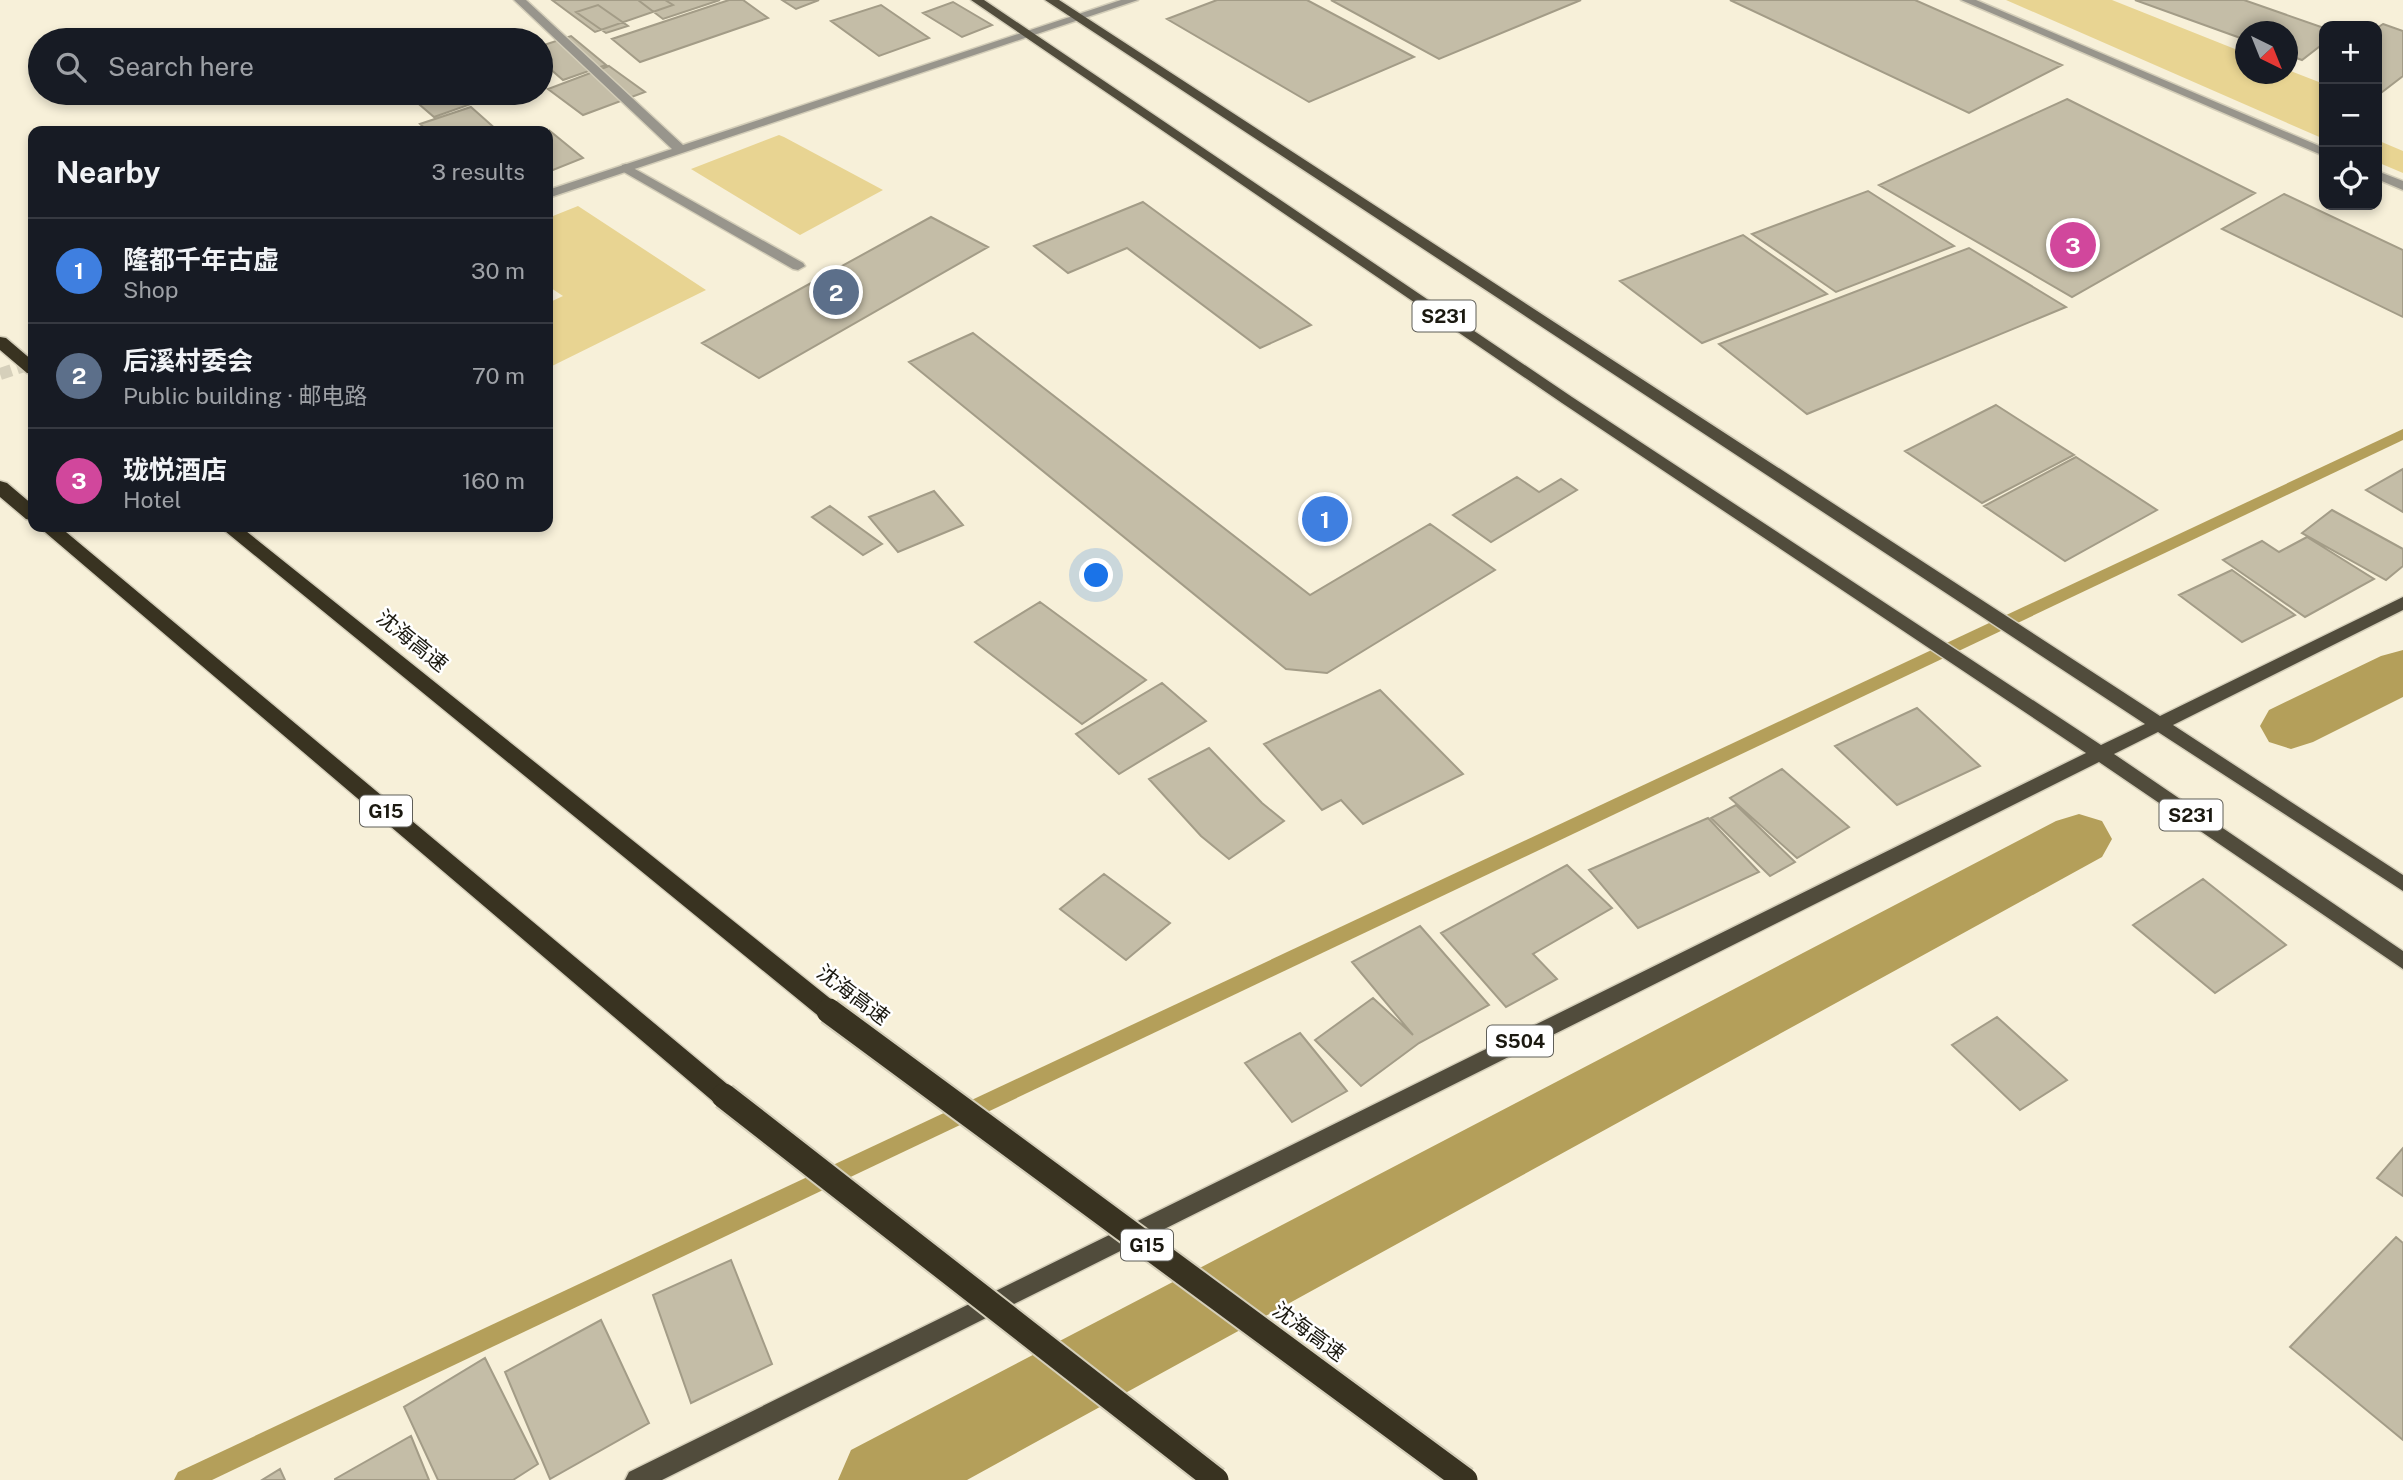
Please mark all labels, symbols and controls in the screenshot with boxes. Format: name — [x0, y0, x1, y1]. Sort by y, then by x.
north arrow — [2235, 21, 2298, 84]
map controls — [2319, 21, 2382, 210]
button: + — [2319, 21, 2382, 84]
search box — [28, 28, 553, 105]
icon: search — [52, 48, 90, 86]
text: Search here — [108, 51, 254, 82]
button: − — [2319, 84, 2382, 147]
button: locate — [2319, 147, 2382, 210]
text: Nearby — [56, 154, 160, 190]
text: 3 results — [431, 158, 525, 185]
pin: 3 — [2050, 219, 2096, 271]
text: 隆都千年古虚 — [123, 244, 279, 275]
text: 1 — [74, 257, 84, 284]
text: 30 m — [471, 257, 525, 284]
pin: 2 — [813, 266, 859, 318]
text: Shop — [123, 276, 178, 303]
road number: S231 — [1412, 300, 1476, 332]
text: 后溪村委会 — [123, 345, 253, 376]
text: 2 — [72, 362, 86, 389]
text: 70 m — [472, 362, 525, 389]
text: Public building · 邮电路 — [123, 382, 367, 409]
text: 珑悦酒店 — [123, 454, 227, 485]
text: 3 — [71, 467, 87, 494]
text: 160 m — [462, 467, 525, 494]
text: Hotel — [123, 486, 182, 513]
pin: 1 — [1302, 493, 1348, 545]
your location — [1079, 558, 1113, 592]
street label: 沈海高速 — [372, 604, 453, 677]
road number: G15 — [360, 796, 412, 826]
road number: S231 — [2160, 800, 2222, 830]
street label: 沈海高速 — [812, 959, 894, 1030]
road number: S504 — [1487, 1026, 1553, 1056]
road number: G15 — [1121, 1230, 1173, 1260]
street label: 沈海高速 — [1268, 1297, 1351, 1366]

